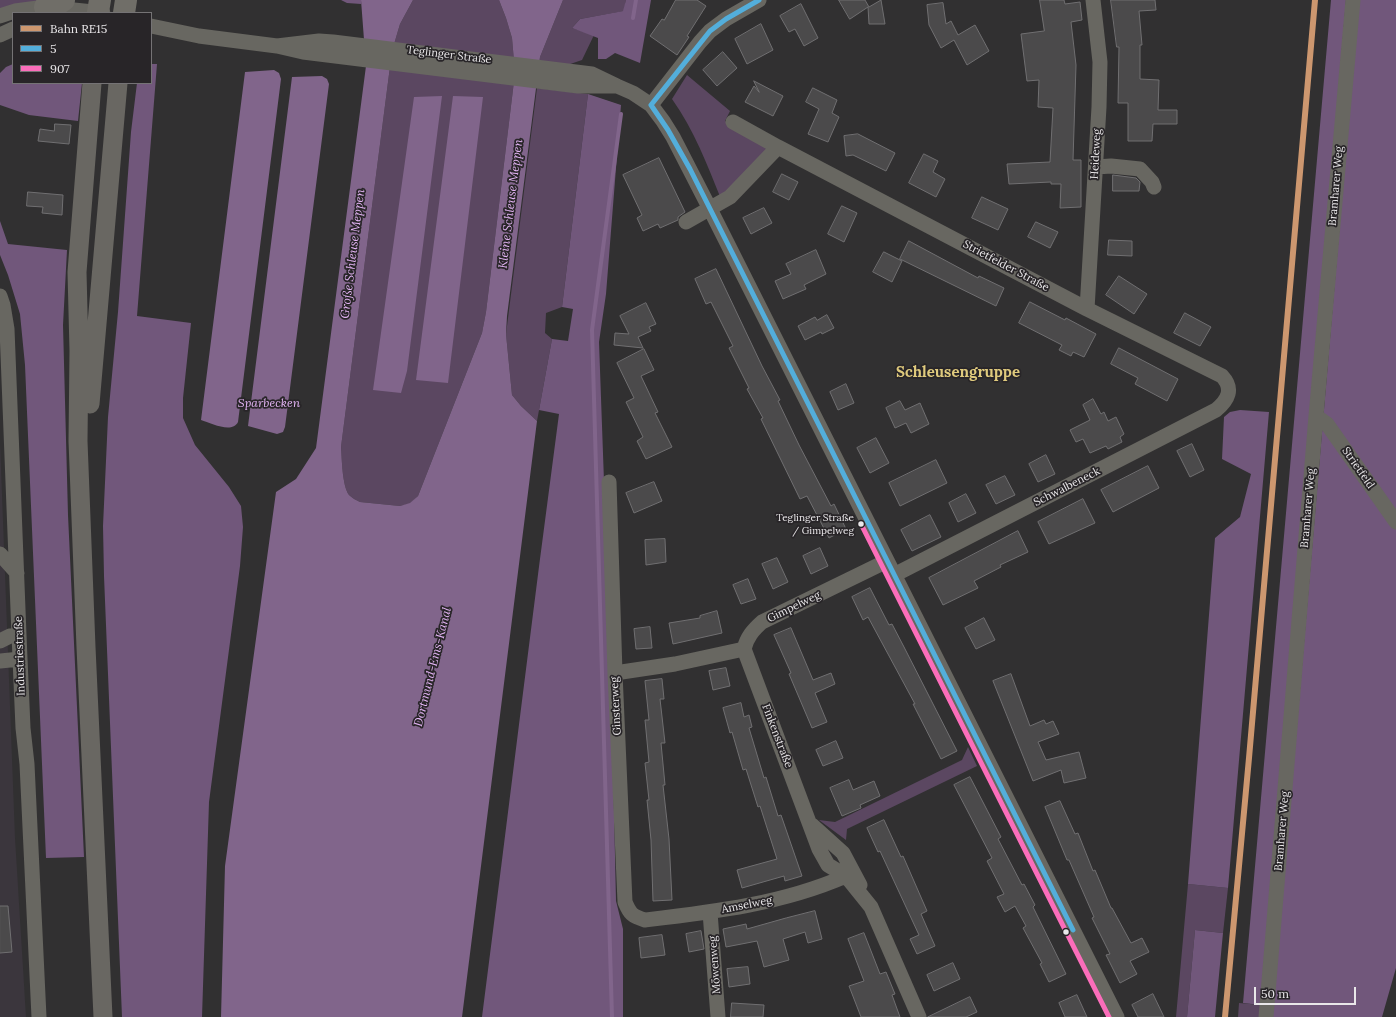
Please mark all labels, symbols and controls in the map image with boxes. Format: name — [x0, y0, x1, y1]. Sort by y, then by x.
legend — [12, 12, 152, 84]
text: Bahn RE15 — [50, 21, 107, 36]
text: 5 — [50, 41, 57, 56]
street label: Teglinger Straße — [406, 43, 492, 67]
text: 907 — [50, 61, 70, 76]
street label: Heideweg — [1088, 128, 1104, 180]
water label: Kleine Schleuse Meppen — [496, 138, 526, 270]
street label: Bramharer Weg — [1326, 146, 1346, 226]
water label: Große Schleuse Meppen — [338, 188, 368, 320]
street label: Strietfelder Straße — [961, 238, 1051, 294]
district label: Schleusengruppe — [896, 364, 1020, 382]
water label: Sparbecken — [238, 397, 300, 411]
street label: Strietfeld — [1339, 445, 1377, 491]
street label: Schwalbeneck — [1032, 465, 1102, 509]
street label: Bramharer Weg — [1298, 468, 1318, 548]
place label: Teglinger Straße / Gimpelweg — [776, 512, 854, 536]
marker: Teglinger Straße / Gimpelweg — [856, 519, 866, 529]
street label: Gimpelweg — [765, 588, 823, 626]
water label: Dortmund-Ems-Kanal — [411, 606, 455, 728]
street label: Industriestraße — [12, 616, 28, 696]
street label: Ginsterweg — [608, 676, 624, 736]
street label: Finkenstraße — [759, 702, 795, 770]
street label: Bramharer Weg — [1272, 791, 1292, 871]
street label: Amselweg — [720, 894, 774, 916]
unlabelled marker — [1061, 927, 1071, 937]
street label: Möwenweg — [706, 936, 724, 994]
scale bar — [1256, 979, 1358, 1005]
text: 50 m — [1261, 986, 1289, 1001]

